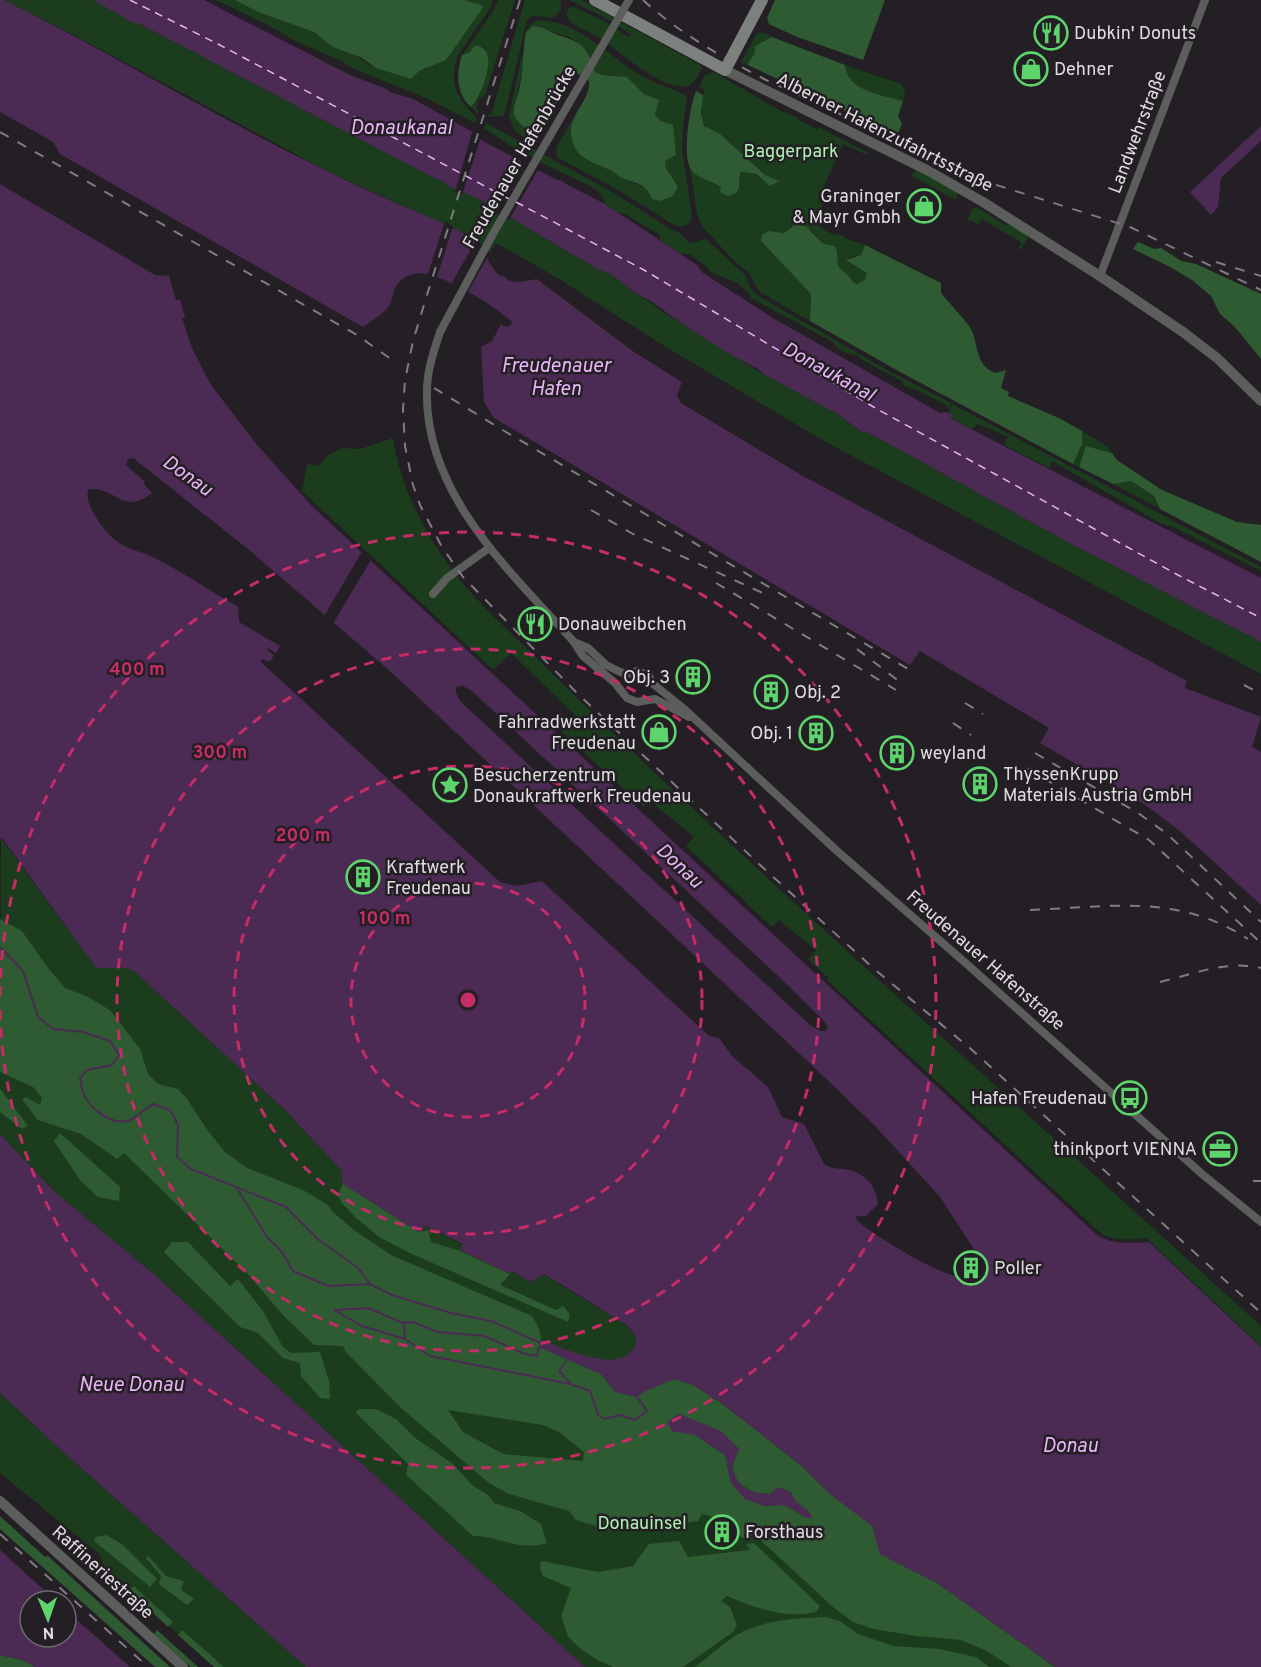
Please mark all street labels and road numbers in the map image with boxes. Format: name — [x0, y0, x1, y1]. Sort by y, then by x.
street label: Freudenauer Hafenbrücke — [458, 62, 582, 253]
street label: Landwehrstraße — [1104, 68, 1172, 197]
street label: Alberner Hafenzufahrtsstraße — [772, 69, 997, 198]
street label: Freudenauer Hafenstraße — [901, 886, 1069, 1036]
street label: Raffineriestraße — [46, 1521, 158, 1625]

